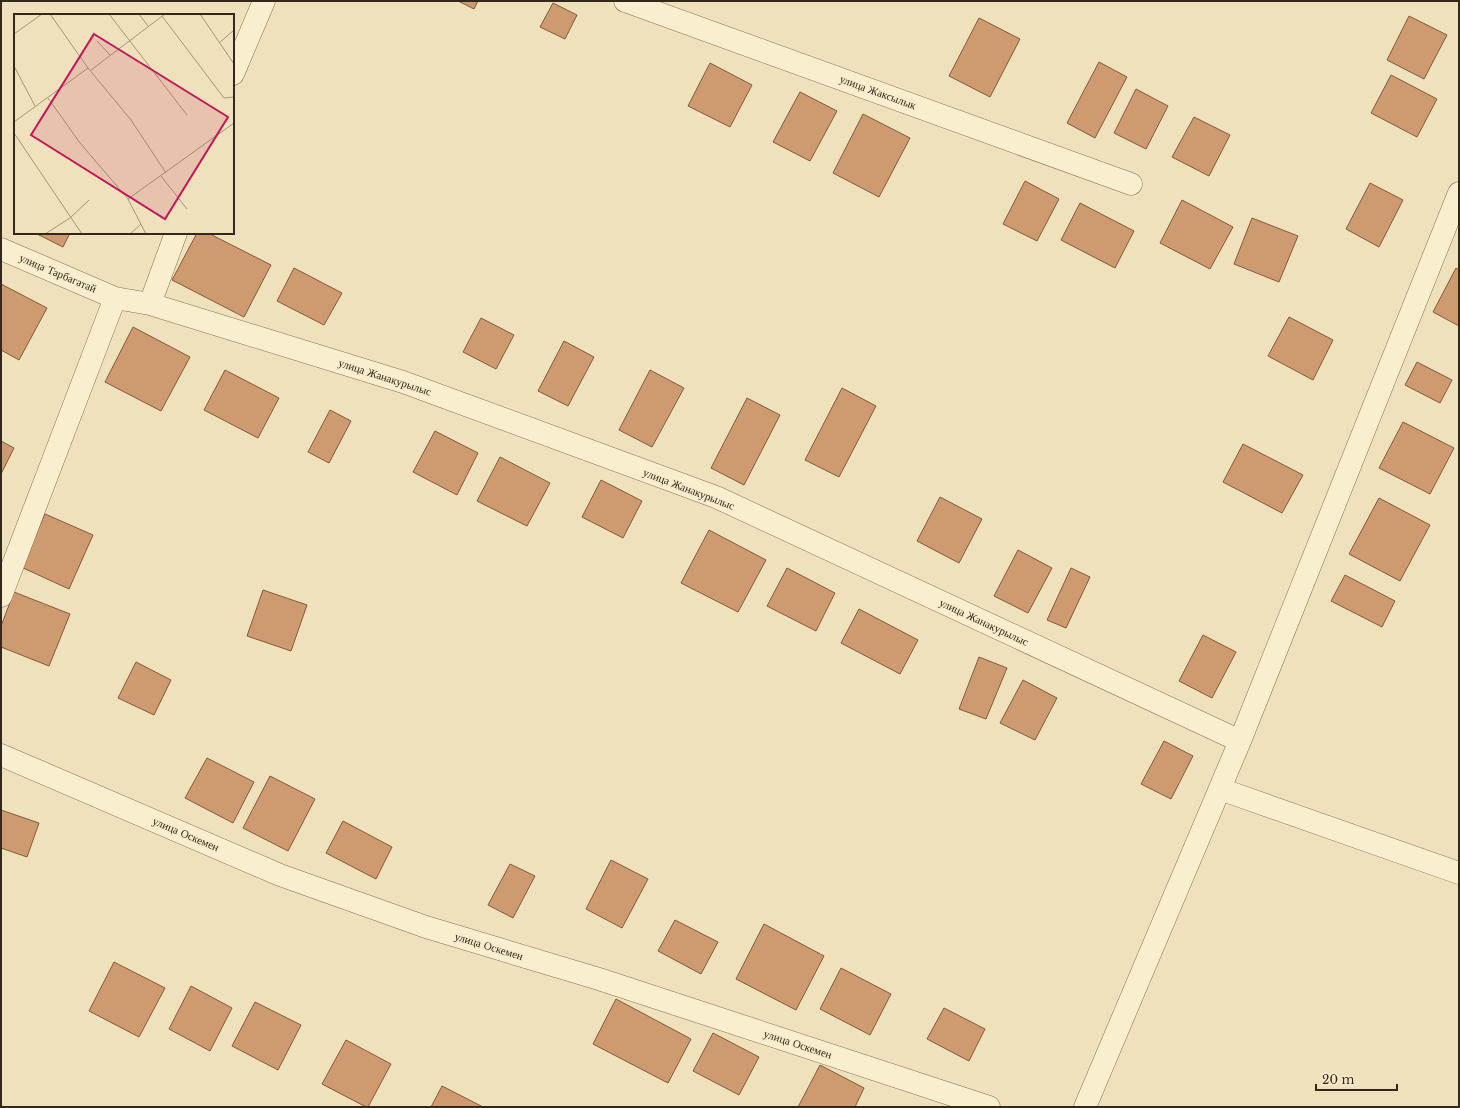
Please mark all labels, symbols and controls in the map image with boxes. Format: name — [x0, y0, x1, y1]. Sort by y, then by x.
inset map — [14, 14, 234, 234]
street label: улица Жаксылык — [838, 72, 919, 113]
street label: улица Тарбагатай — [17, 250, 99, 296]
street label: улица Жанакурылыс — [337, 355, 433, 399]
street label: улица Жанакурылыс — [641, 465, 737, 513]
street label: улица Жанакурылыс — [937, 595, 1031, 649]
street label: улица Оскемен — [151, 814, 221, 854]
street label: улица Оскемен — [453, 929, 525, 963]
street label: улица Оскемен — [762, 1026, 834, 1062]
scale bar — [1316, 1066, 1397, 1092]
text: 20 m — [1322, 1072, 1354, 1087]

